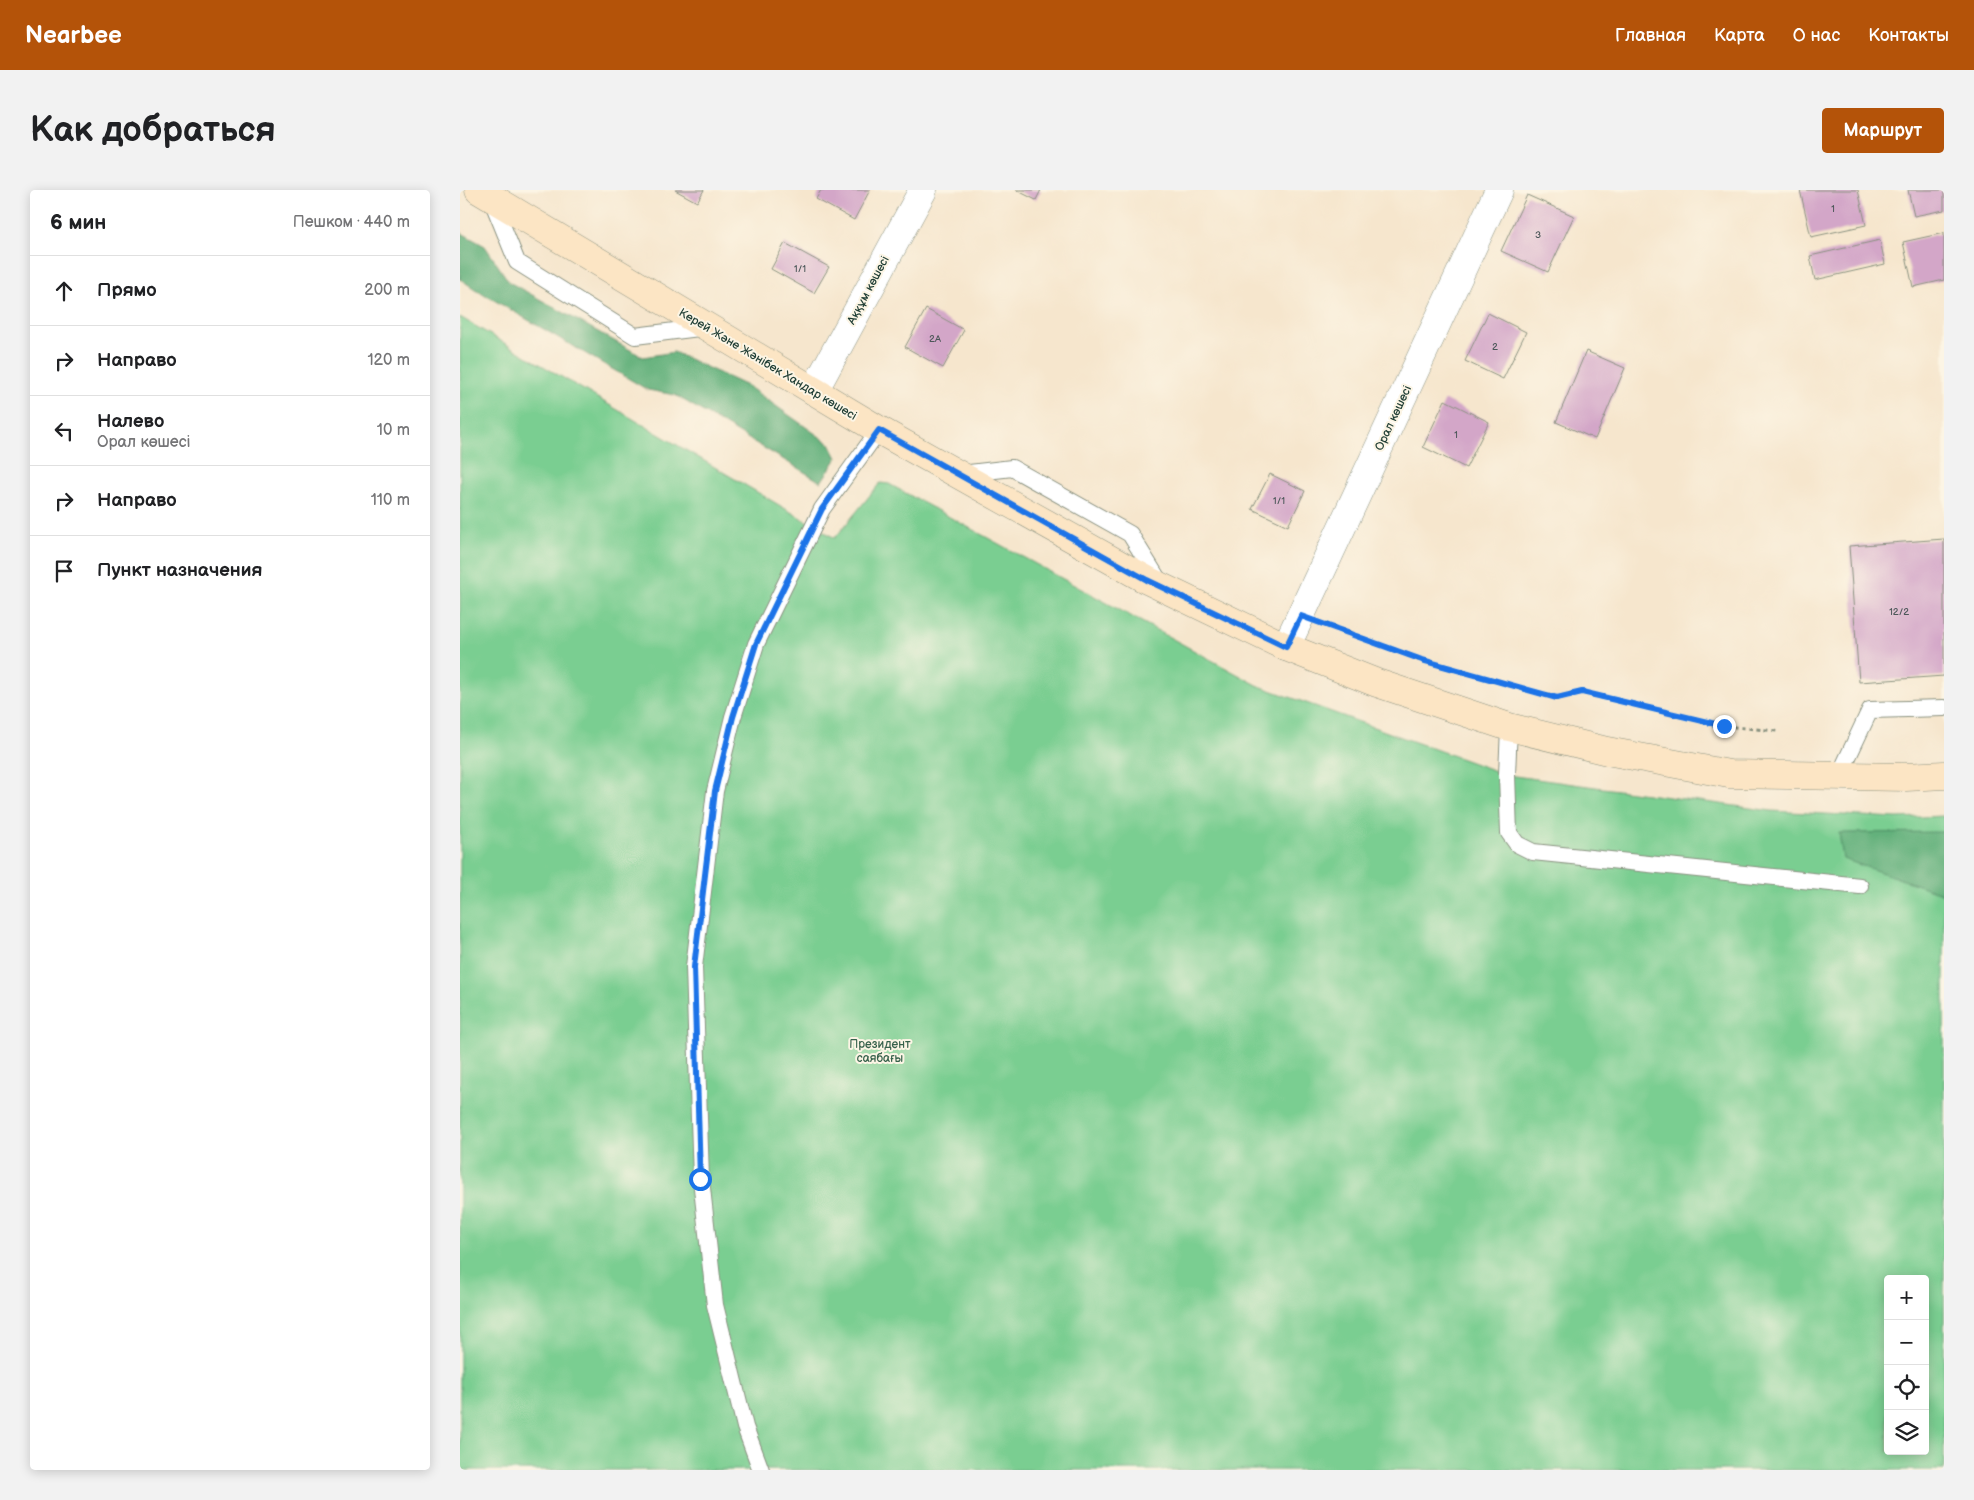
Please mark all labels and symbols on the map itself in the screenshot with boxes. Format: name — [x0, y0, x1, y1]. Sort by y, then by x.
house number: 1 — [1831, 203, 1835, 215]
house number: 3 — [1535, 229, 1541, 241]
street label: Аққұм көшесі — [844, 253, 893, 328]
house number: 1/1 — [794, 263, 806, 275]
street label: Керей Және Жәнібек Хандар көшесі — [676, 305, 859, 424]
house number: 2А — [929, 333, 942, 345]
house number: 2 — [1492, 341, 1498, 353]
street label: Орал көшесі — [1372, 383, 1415, 453]
house number: 1 — [1454, 429, 1458, 441]
house number: 1/1 — [1273, 495, 1285, 507]
house number: 12/2 — [1889, 606, 1909, 618]
route end — [1713, 715, 1736, 738]
park label: Президент саябағы — [849, 1037, 911, 1066]
route start — [689, 1168, 712, 1191]

